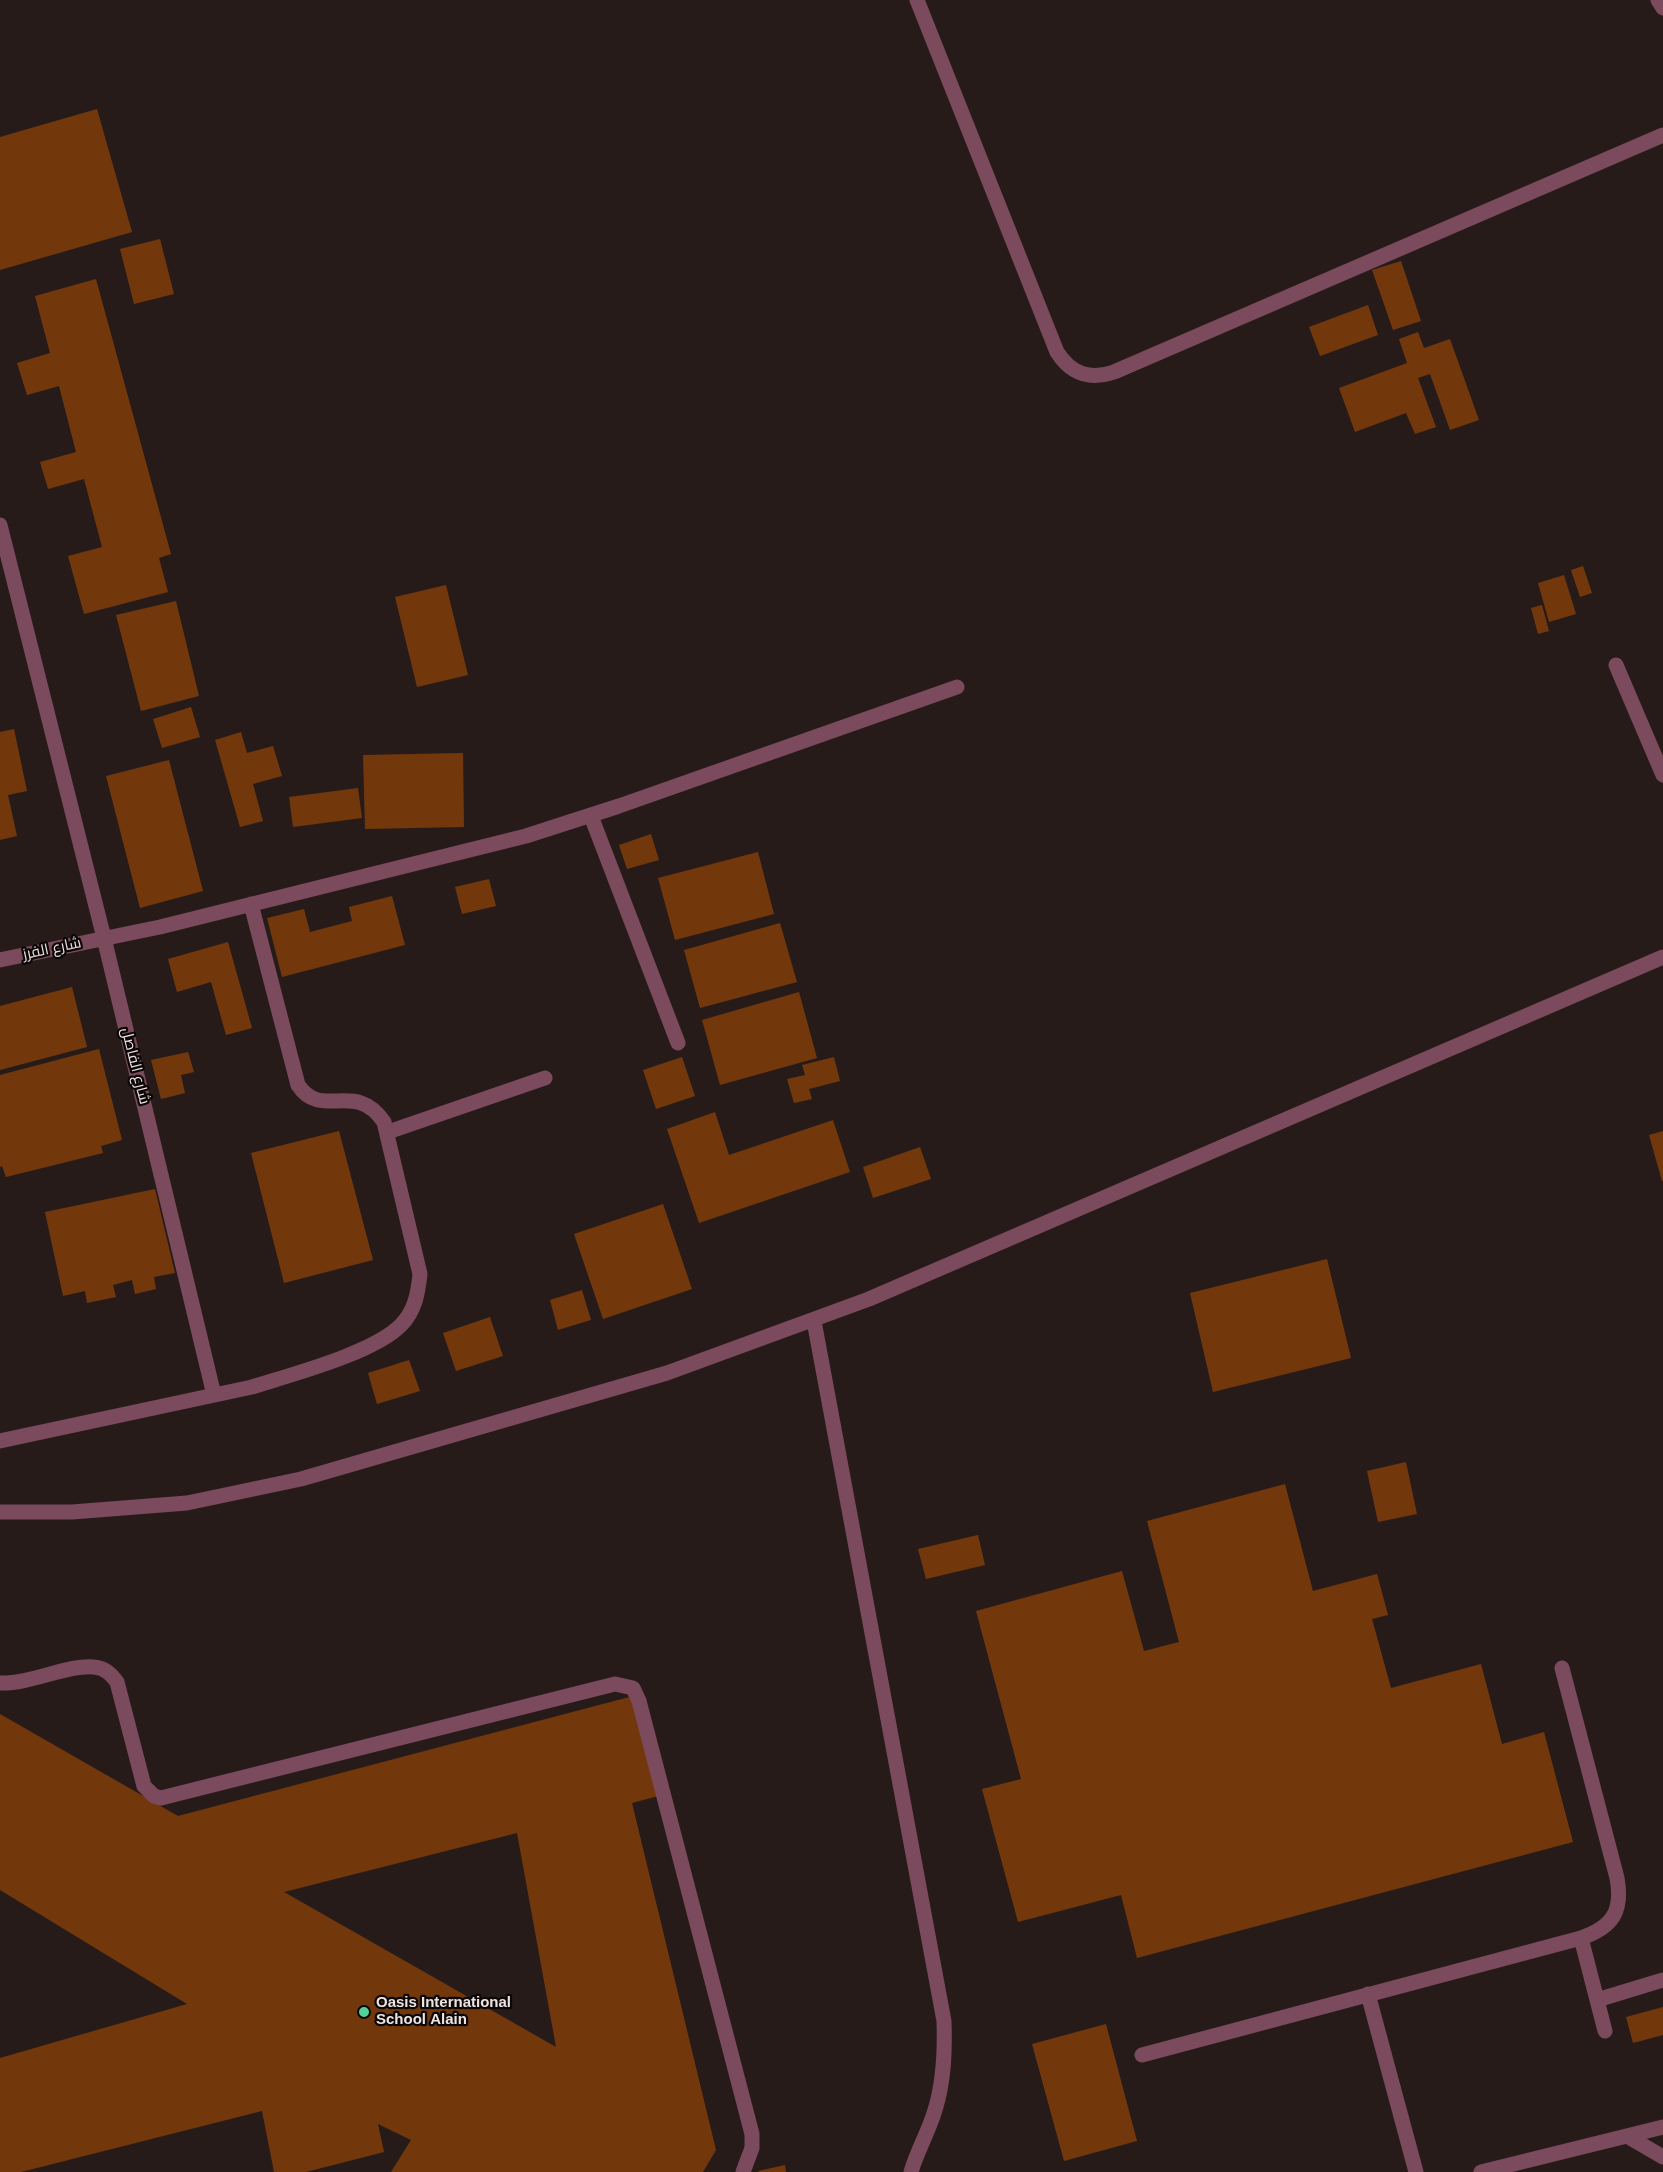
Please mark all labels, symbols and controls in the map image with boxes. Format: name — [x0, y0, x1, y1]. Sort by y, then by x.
street label: شارع الفرز — [21, 934, 83, 964]
street label: شارع الفاصل — [117, 1026, 153, 1106]
place label: Oasis International School Alain — [376, 1994, 511, 2029]
marker: Oasis International School Alain — [357, 2005, 371, 2019]

